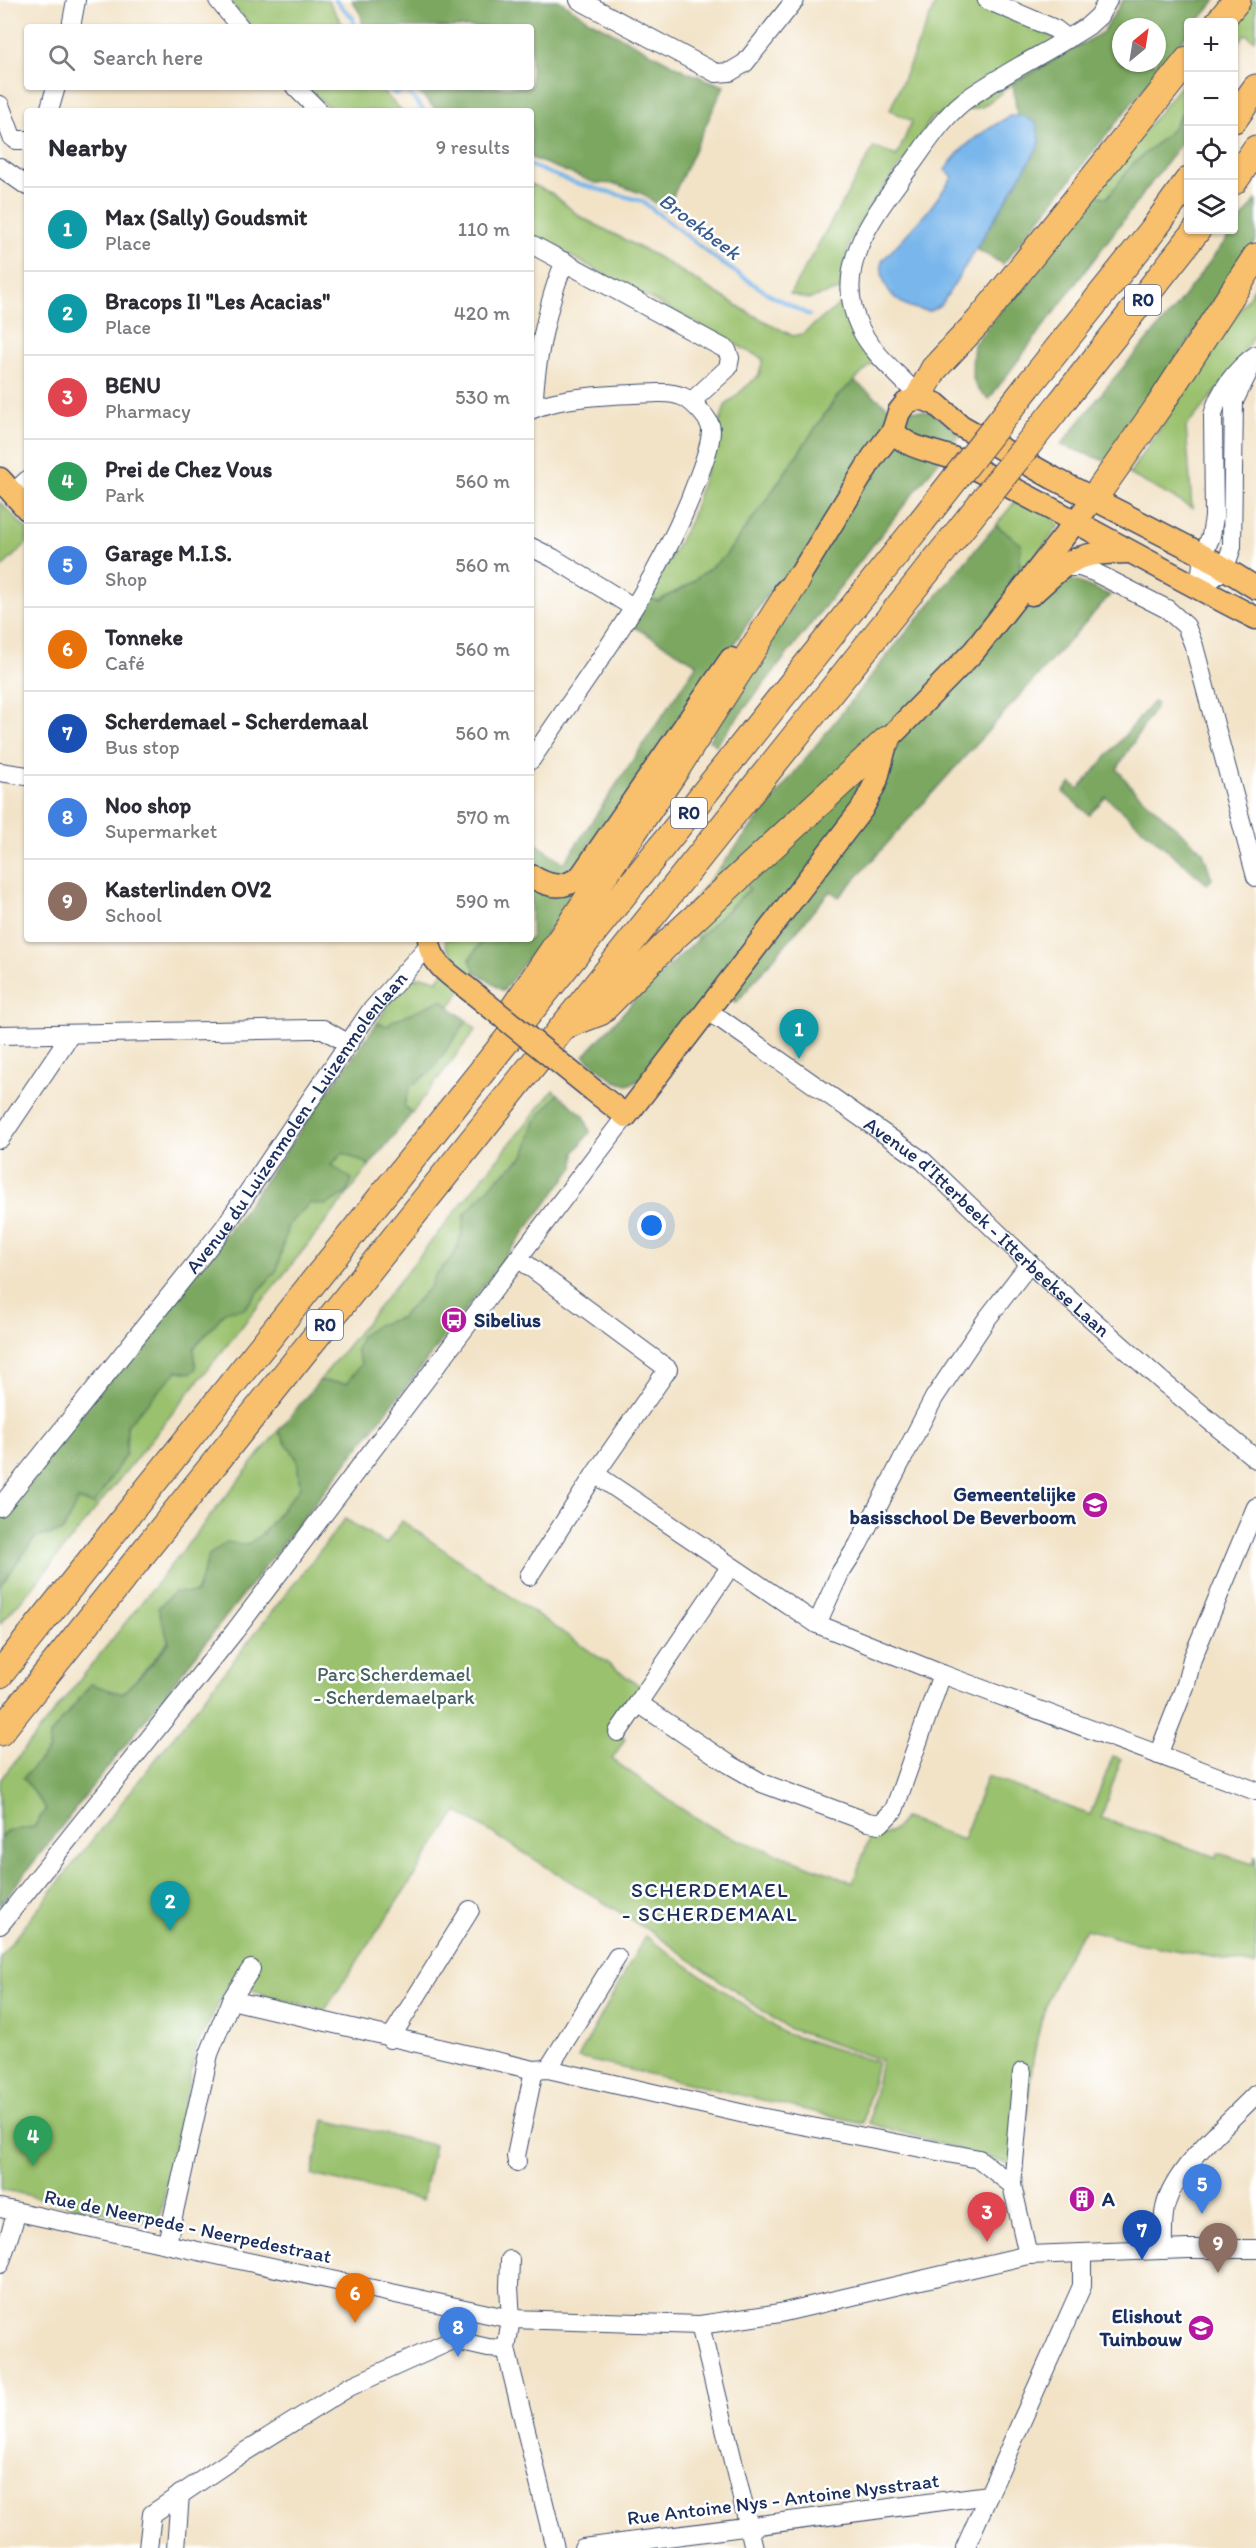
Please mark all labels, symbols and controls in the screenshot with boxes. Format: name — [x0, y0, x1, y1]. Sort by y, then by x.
north arrow — [1112, 18, 1166, 72]
map controls — [1184, 18, 1238, 234]
button: + — [1184, 18, 1238, 72]
search box — [24, 24, 534, 90]
icon: search — [45, 41, 78, 74]
text: Search here — [93, 44, 203, 71]
button: − — [1184, 72, 1238, 126]
button: locate — [1184, 126, 1238, 180]
text: Nearby — [48, 131, 127, 163]
text: 9 results — [436, 135, 510, 159]
button: layers — [1184, 180, 1238, 234]
water label: Broekbeek — [654, 187, 746, 265]
text: Max (Sally) Goudsmit — [105, 204, 307, 231]
text: 1 — [63, 217, 72, 241]
text: 110 m — [458, 217, 510, 241]
text: Place — [105, 231, 151, 255]
road number: R0 — [1125, 285, 1161, 315]
text: Bracops II "Les Acacias" — [105, 288, 330, 315]
text: 2 — [62, 301, 73, 325]
text: 420 m — [454, 301, 510, 325]
text: Place — [105, 315, 151, 339]
text: BENU — [105, 372, 161, 399]
text: 3 — [62, 385, 73, 409]
text: 530 m — [455, 385, 510, 409]
text: Pharmacy — [105, 399, 191, 423]
text: Prei de Chez Vous — [105, 456, 272, 483]
text: 4 — [61, 469, 74, 493]
text: 560 m — [455, 469, 510, 493]
text: Park — [105, 483, 144, 507]
text: Garage M.I.S. — [105, 540, 232, 567]
text: 5 — [62, 553, 73, 577]
text: 560 m — [455, 553, 510, 577]
text: Shop — [105, 567, 147, 591]
text: Tonneke — [105, 624, 183, 651]
text: 6 — [62, 637, 73, 661]
text: 560 m — [455, 637, 510, 661]
text: Café — [105, 651, 145, 675]
text: Scherdemael - Scherdemaal — [105, 708, 368, 735]
text: 7 — [63, 721, 72, 745]
text: 560 m — [455, 721, 510, 745]
text: Bus stop — [105, 735, 180, 759]
text: Noo shop — [105, 792, 191, 819]
road number: R0 — [671, 798, 707, 828]
text: 8 — [62, 805, 73, 829]
text: 570 m — [456, 805, 510, 829]
text: Supermarket — [105, 819, 217, 843]
text: Kasterlinden OV2 — [105, 876, 271, 903]
text: 9 — [62, 889, 73, 913]
text: 590 m — [455, 889, 510, 913]
text: School — [105, 903, 162, 927]
street label: Avenue du Luizenmolen - Luizenmolenlaan — [180, 966, 412, 1278]
pin: 1 — [780, 1010, 818, 1059]
street label: Avenue d'Itterbeek - Itterbeekse Laan — [860, 1112, 1115, 1342]
your location — [637, 1211, 666, 1240]
bus stop icon: Sibelius — [439, 1305, 469, 1335]
place label: Sibelius — [474, 1308, 541, 1332]
road number: R0 — [307, 1310, 343, 1340]
place label: Gemeentelijke basisschool De Beverboom — [850, 1482, 1076, 1529]
school or university icon: Gemeentelijke basisschool De Beverboom — [1080, 1490, 1110, 1520]
park label: Parc Scherdemael - Scherdemaelpark — [313, 1662, 475, 1709]
district label: SCHERDEMAEL - SCHERDEMAAL — [622, 1877, 798, 1926]
pin: 2 — [150, 1882, 190, 1931]
pin: 4 — [14, 2116, 52, 2166]
pin: 5 — [1182, 2164, 1222, 2214]
street label: Rue de Neerpede - Neerpedestraat — [42, 2184, 334, 2268]
building icon: A — [1067, 2184, 1097, 2214]
place label: A — [1101, 2187, 1115, 2211]
pin: 3 — [968, 2192, 1006, 2242]
pin: 7 — [1122, 2210, 1162, 2260]
pin: 9 — [1198, 2224, 1238, 2273]
pin: 6 — [336, 2274, 374, 2323]
place label: Elishout Tuinbouw — [1099, 2304, 1182, 2351]
pin: 8 — [438, 2308, 478, 2357]
school or university icon: Elishout Tuinbouw — [1186, 2313, 1216, 2343]
street label: Rue Antoine Nys - Antoine Nysstraat — [626, 2468, 941, 2530]

